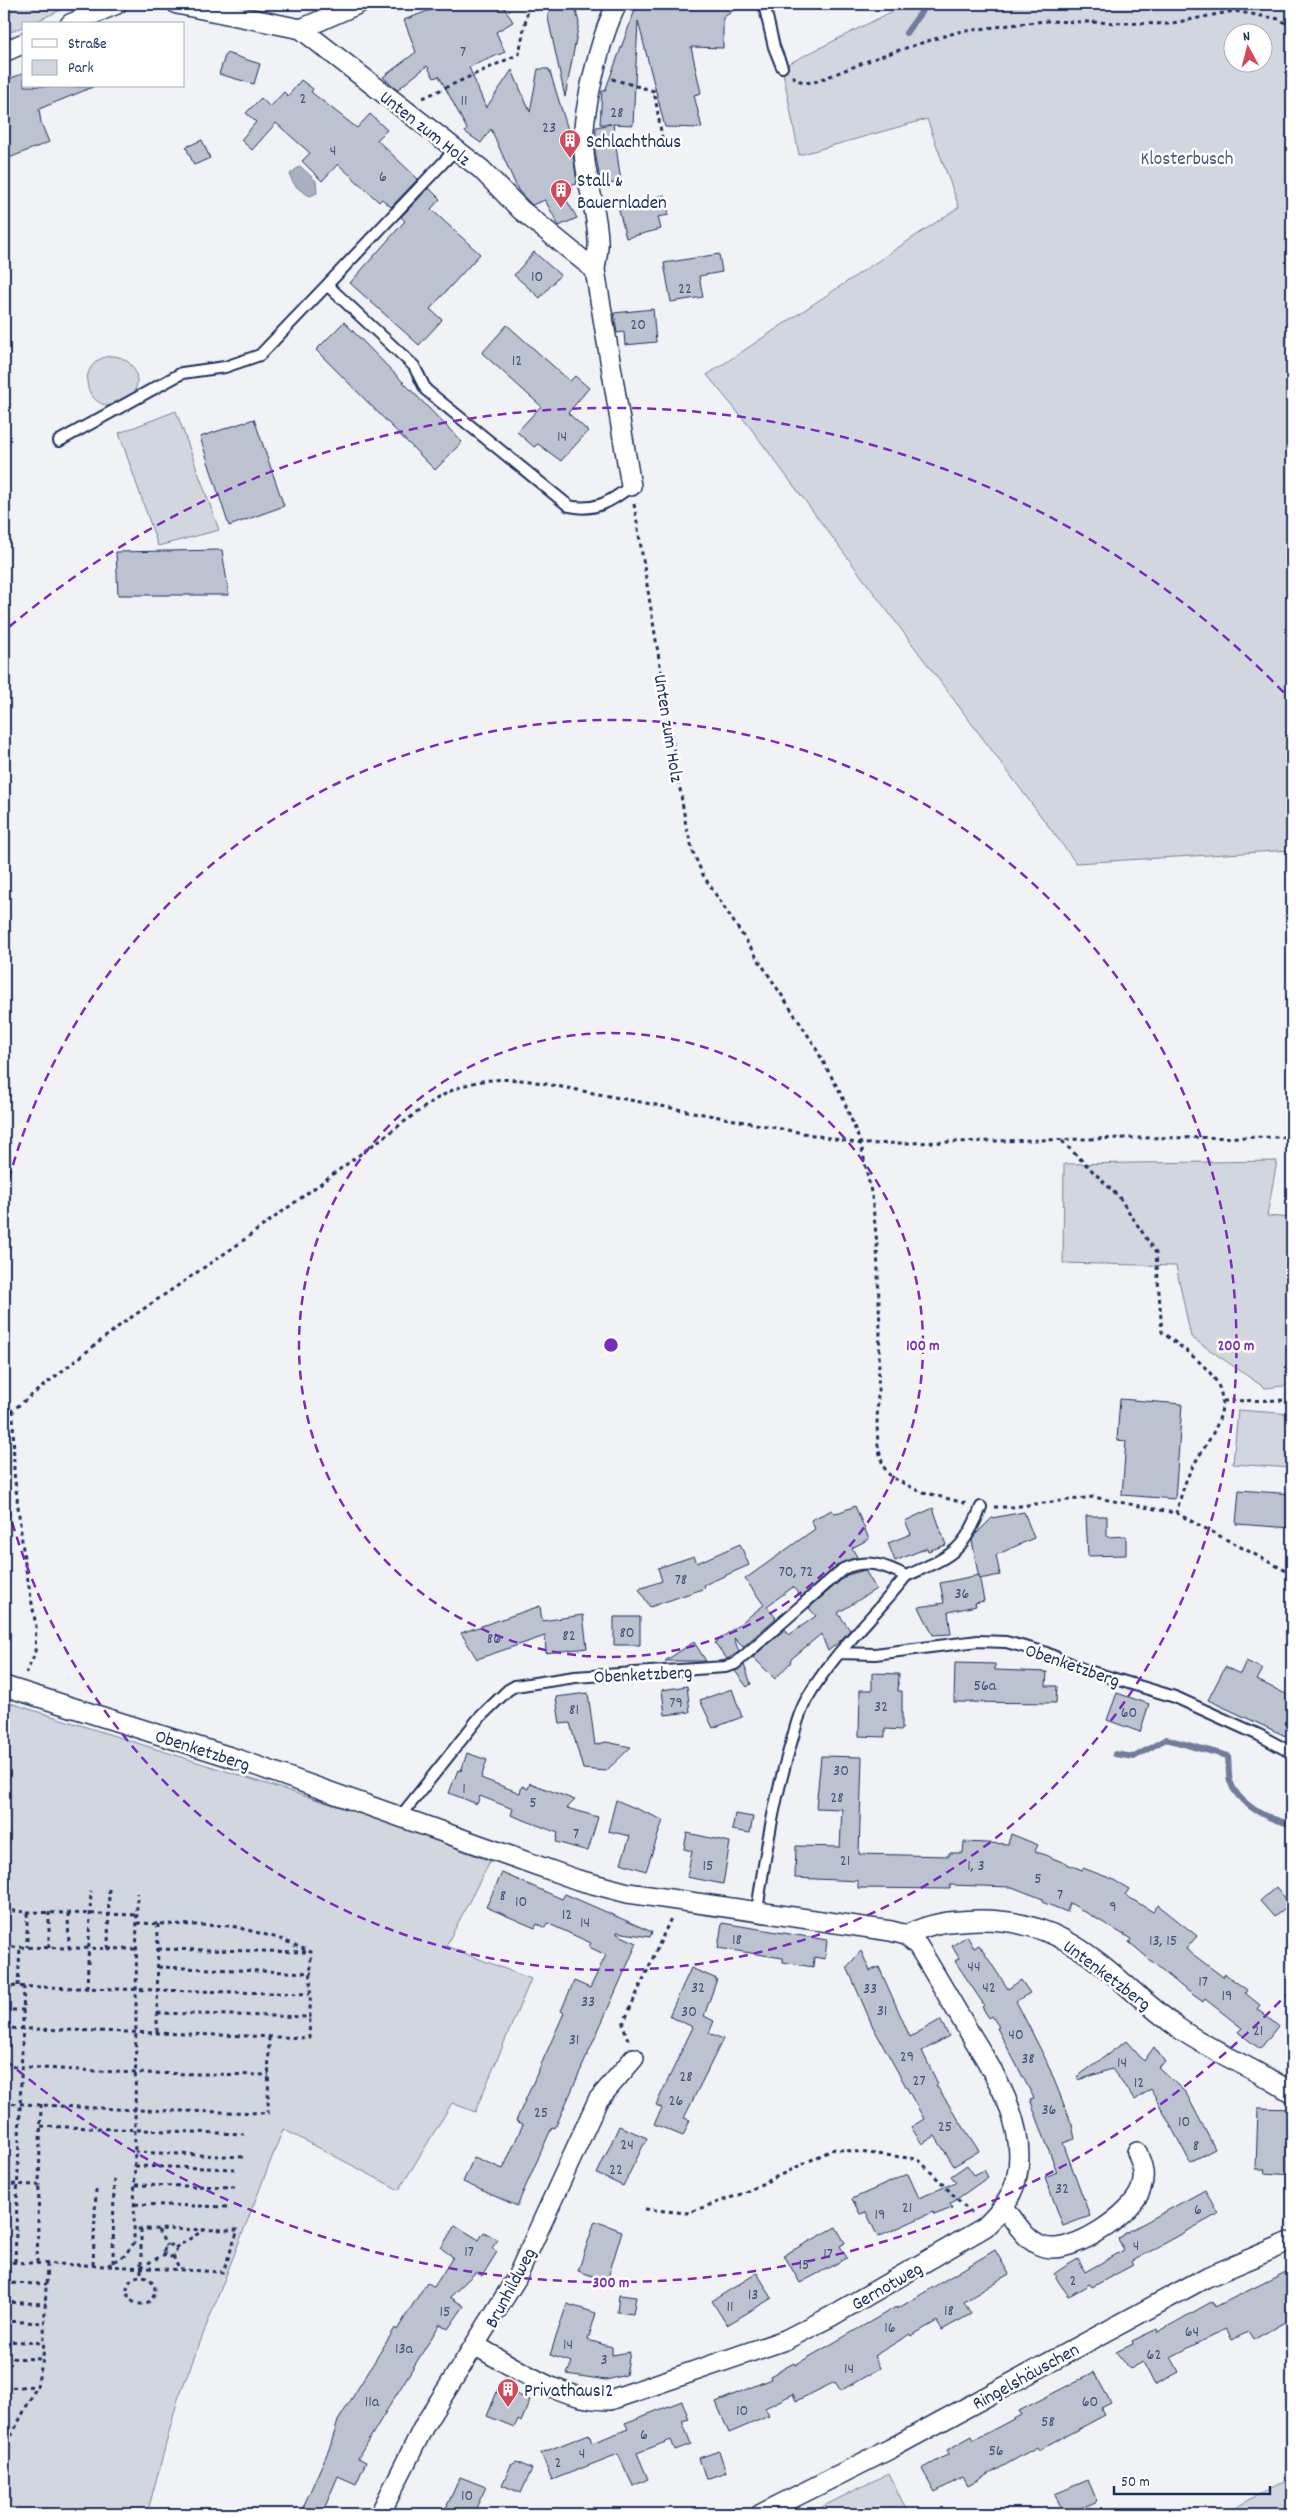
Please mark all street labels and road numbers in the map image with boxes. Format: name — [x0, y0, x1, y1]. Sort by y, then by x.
street label: Unten zum Holz — [373, 86, 475, 174]
street label: Unten zum Holz — [645, 673, 688, 785]
street label: Obenketzberg — [1021, 1638, 1123, 1696]
street label: Obenketzberg — [593, 1660, 693, 1693]
street label: Obenketzberg — [151, 1724, 253, 1780]
street label: Untenketzberg — [1056, 1935, 1156, 2019]
street label: Brunhildweg — [480, 2244, 545, 2334]
street label: Gernotweg — [847, 2257, 928, 2319]
street label: Ringelshäuschen — [968, 2338, 1085, 2419]

